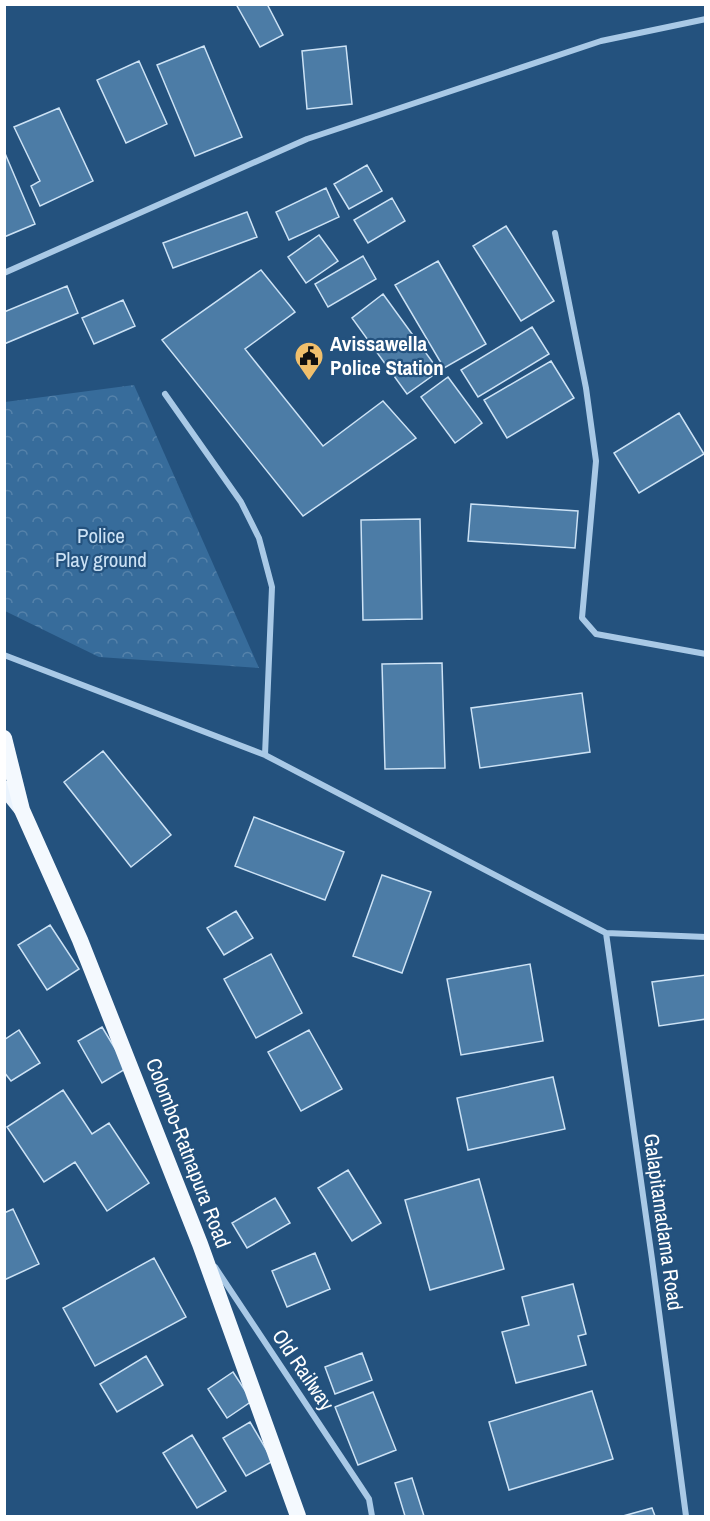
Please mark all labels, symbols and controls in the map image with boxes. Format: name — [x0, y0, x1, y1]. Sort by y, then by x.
place label: Avissawella Police Station — [330, 329, 444, 382]
public building icon: Avissawella Police Station — [293, 340, 325, 382]
park label: Police Play ground — [55, 521, 147, 574]
street label: Colombo-Ratnapura Road — [139, 1054, 238, 1252]
street label: Galapitamadama Road — [637, 1132, 690, 1312]
street label: Old Railway — [265, 1323, 342, 1417]

